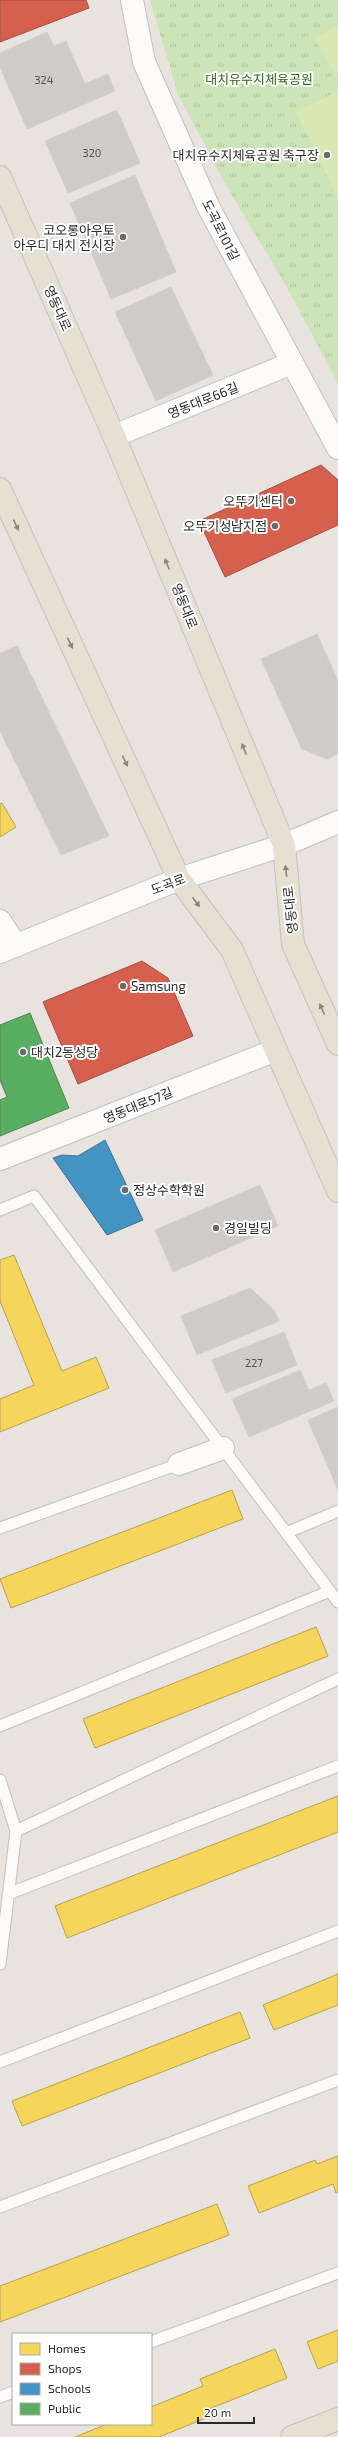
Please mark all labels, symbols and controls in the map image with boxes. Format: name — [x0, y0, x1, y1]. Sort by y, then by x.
park label: 대치유수지체육공원 — [205, 71, 313, 87]
house number: 324 — [34, 73, 54, 86]
house number: 320 — [83, 146, 101, 159]
place label: 대치유수지체육공원 축구장 — [173, 147, 319, 163]
marker: 대치유수지체육공원 축구장 — [322, 150, 332, 160]
street label: 도곡로101길 — [199, 197, 243, 263]
place label: 코오롱아우토 아우디 대치 전시장 — [14, 222, 115, 253]
marker: 코오롱아우토 아우디 대치 전시장 — [118, 232, 128, 242]
street label: 영동대로 — [41, 283, 75, 333]
street label: 영동대로66길 — [165, 379, 241, 421]
place label: 오뚜기센터 — [223, 493, 283, 509]
marker: 오뚜기센터 — [286, 496, 296, 506]
place label: 오뚜기성남지점 — [183, 518, 267, 534]
one-way arrow — [13, 519, 19, 530]
marker: 오뚜기성남지점 — [270, 521, 280, 531]
one-way arrow — [164, 558, 170, 570]
street label: 영동대로 — [169, 581, 201, 631]
one-way arrow — [68, 637, 74, 649]
one-way arrow — [241, 744, 247, 755]
one-way arrow — [122, 755, 128, 767]
one-way arrow — [283, 865, 289, 877]
street label: 도곡로 — [148, 870, 188, 898]
street label: 영동대로 — [280, 885, 300, 935]
one-way arrow — [191, 896, 200, 907]
place label: Samsung — [131, 978, 186, 994]
marker: Samsung — [118, 981, 128, 991]
one-way arrow — [319, 1003, 325, 1014]
place label: 대치2동성당 — [31, 1044, 98, 1060]
marker: 대치2동성당 — [18, 1047, 28, 1057]
street label: 영동대로57길 — [101, 1084, 175, 1126]
place label: 정상수학학원 — [133, 1182, 205, 1198]
marker: 정상수학학원 — [120, 1185, 130, 1195]
place label: 경일빌딩 — [224, 1220, 272, 1236]
marker: 경일빌딩 — [211, 1223, 221, 1233]
house number: 227 — [245, 1356, 263, 1369]
legend — [12, 2333, 152, 2425]
text: Homes — [48, 2341, 86, 2355]
text: Shops — [48, 2361, 82, 2375]
text: Schools — [48, 2381, 91, 2395]
scale bar — [198, 2399, 254, 2425]
text: Public — [48, 2401, 81, 2415]
text: 20 m — [204, 2405, 231, 2419]

